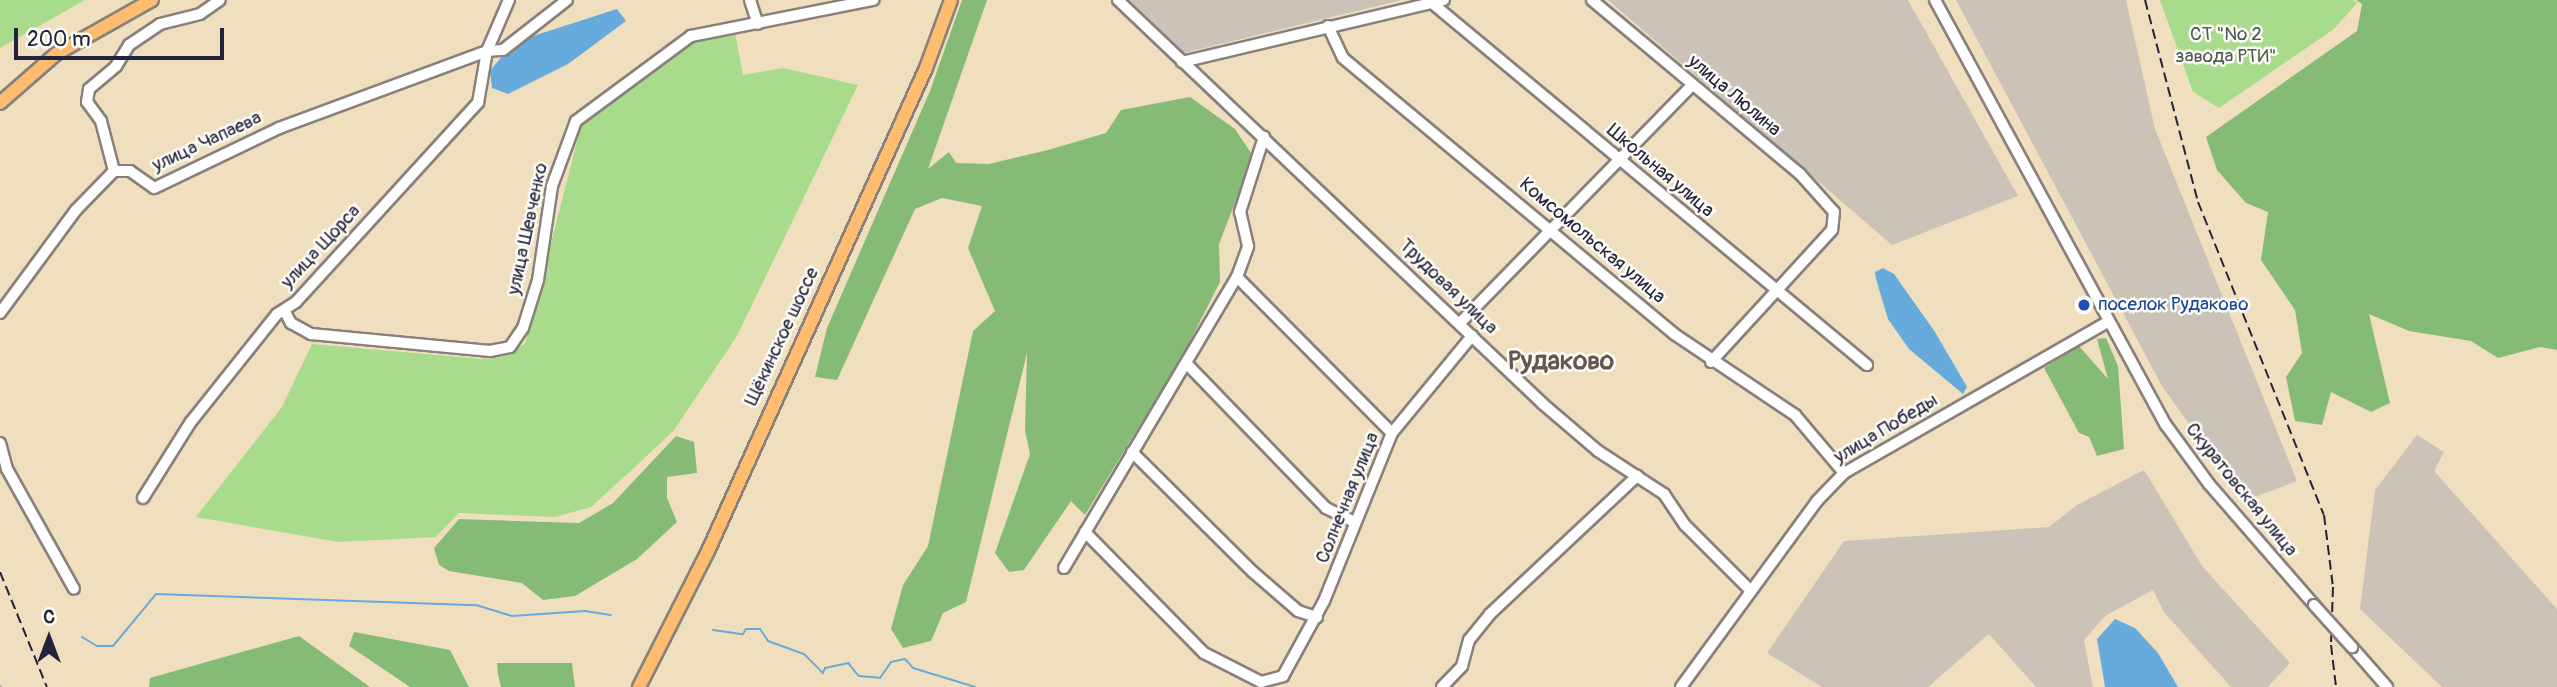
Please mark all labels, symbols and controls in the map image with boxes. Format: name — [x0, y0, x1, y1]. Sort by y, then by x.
scale bar — [18, 14, 228, 58]
park label: СТ "№ 2 завода РТИ" — [2175, 24, 2277, 68]
text: 200 m — [27, 26, 91, 53]
street label: улица Люлина — [1683, 51, 1785, 141]
street label: улица Чапаева — [149, 107, 265, 177]
street label: Школьная улица — [1602, 120, 1718, 222]
street label: улица Шевченко — [503, 161, 553, 297]
street label: Комсомольская улица — [1514, 173, 1670, 309]
street label: улица Щорса — [277, 200, 365, 294]
street label: Трудовая улица — [1394, 234, 1502, 340]
street label: Щёкинское шоссе — [740, 264, 824, 410]
place label: поселок Рудаково — [2098, 294, 2248, 316]
marker: поселок Рудаково — [2076, 297, 2092, 313]
district label: Рудаково — [1508, 346, 1614, 378]
street label: улица Победы — [1830, 389, 1942, 469]
street label: Скуратовская улица — [2180, 419, 2302, 561]
street label: Солнечная улица — [1311, 429, 1385, 567]
north arrow — [14, 603, 84, 673]
text: С — [43, 605, 55, 629]

